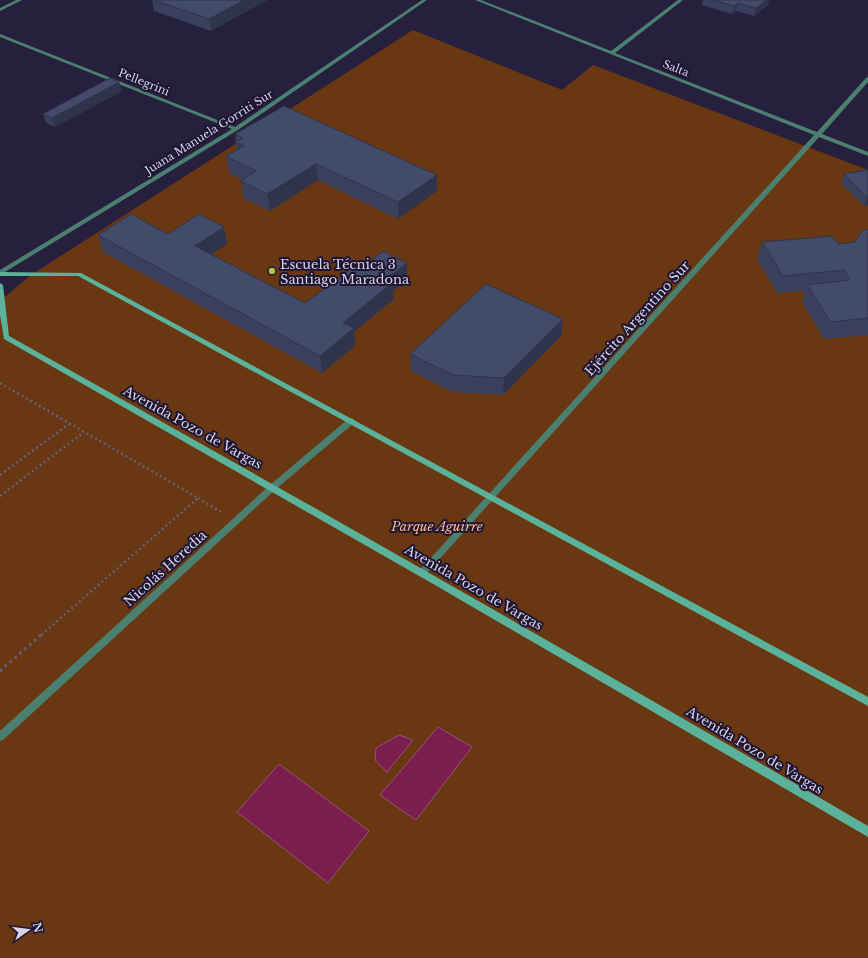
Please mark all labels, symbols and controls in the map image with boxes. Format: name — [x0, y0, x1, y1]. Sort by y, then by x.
street label: Salta — [661, 57, 692, 80]
street label: Pellegrini — [116, 65, 172, 99]
street label: Juana Manuela Gorriti Sur — [141, 86, 276, 178]
place label: Escuela Técnica 3 Santiago Maradona — [280, 256, 410, 288]
street label: Ejército Argentino Sur — [581, 257, 694, 379]
marker: Escuela Técnica 3 Santiago Maradona — [267, 266, 277, 276]
street label: Avenida Pozo de Vargas — [119, 382, 265, 473]
park label: Parque Aguirre — [390, 518, 483, 535]
street label: Nicolás Heredia — [120, 526, 211, 610]
street label: Avenida Pozo de Vargas — [401, 540, 546, 634]
street label: Avenida Pozo de Vargas — [682, 702, 826, 798]
north arrow — [8, 910, 48, 950]
text: N — [30, 921, 46, 935]

